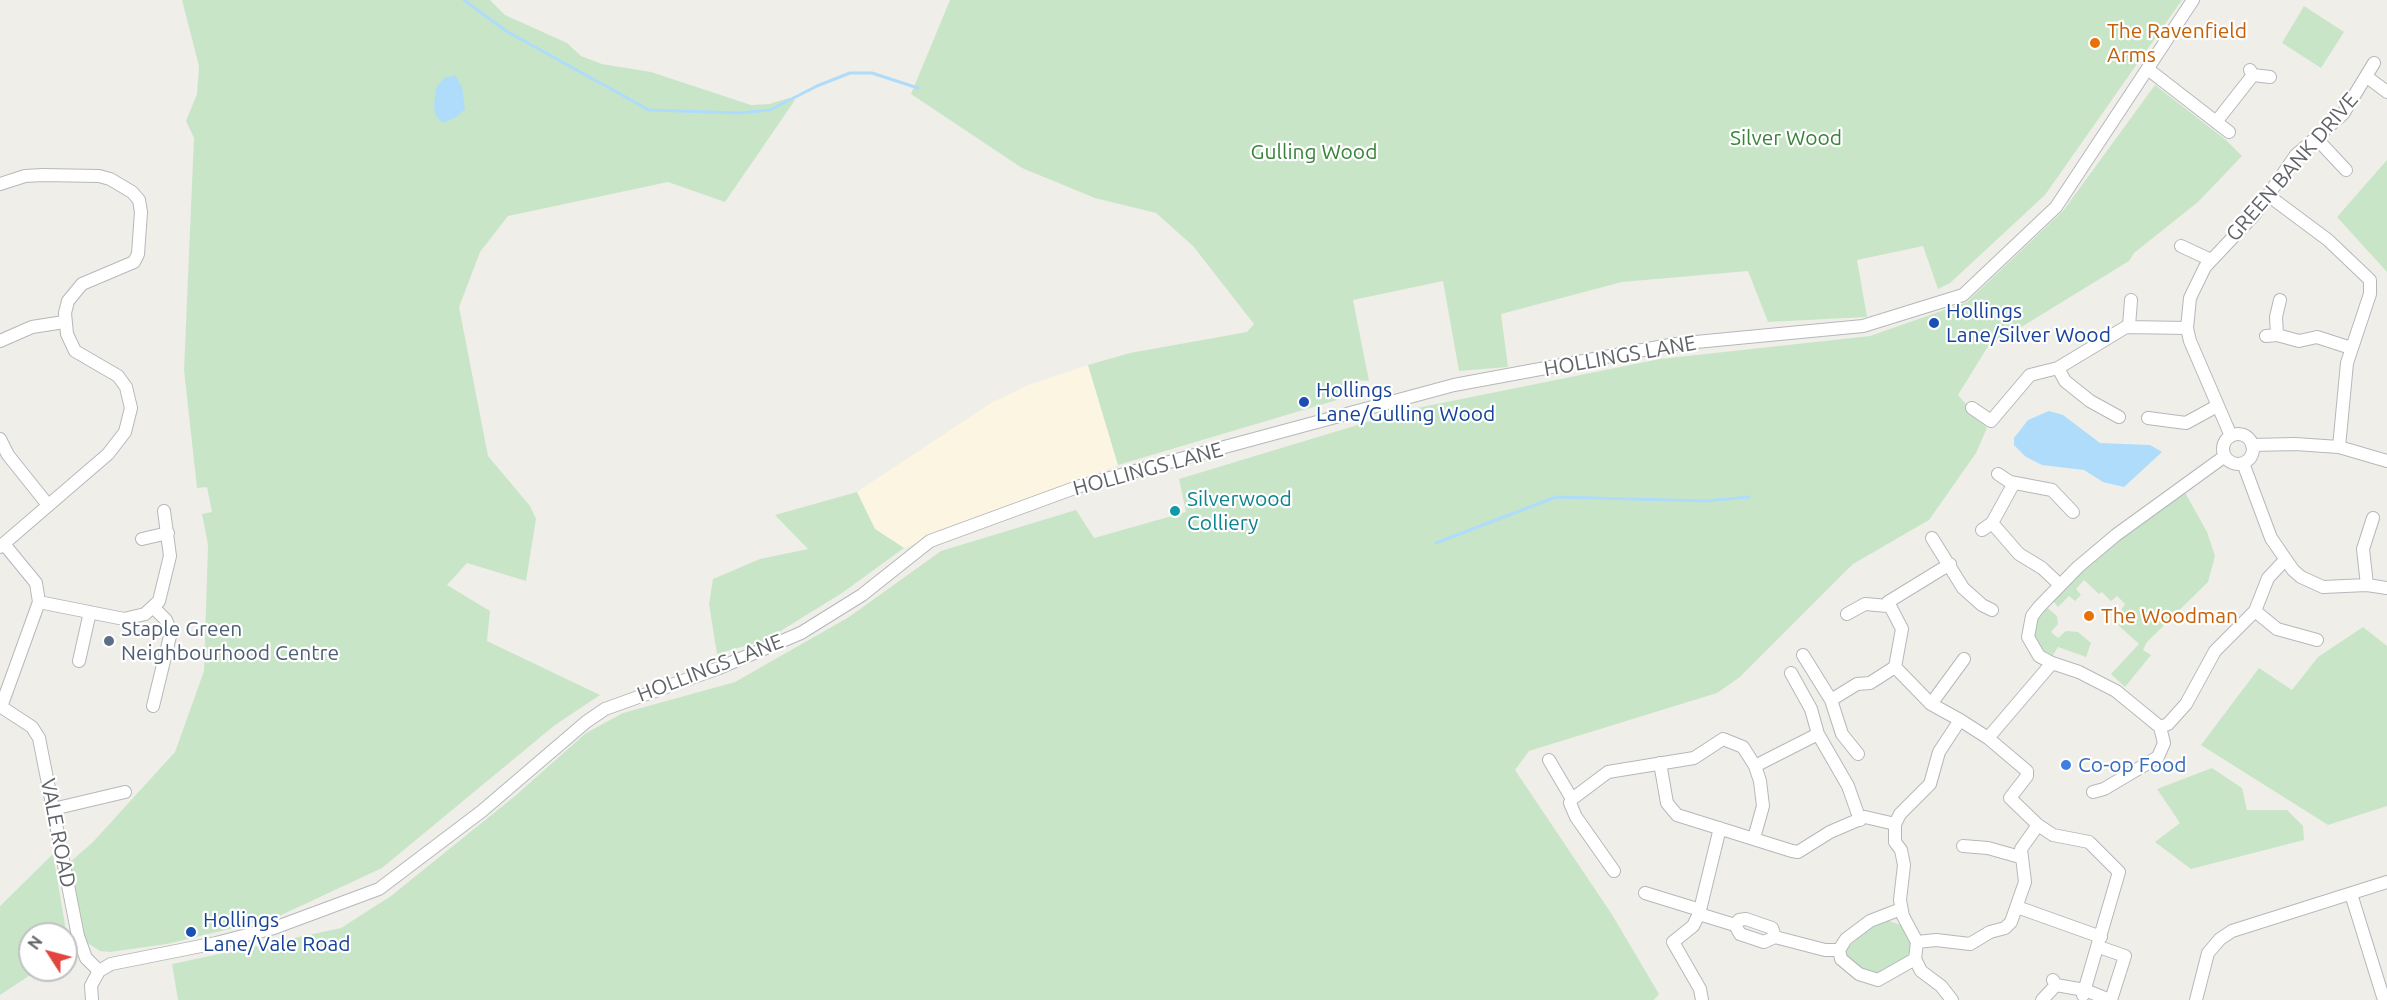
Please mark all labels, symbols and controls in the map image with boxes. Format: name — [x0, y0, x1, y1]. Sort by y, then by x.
place label: The Ravenfield Arms — [2107, 18, 2247, 68]
marker: The Ravenfield Arms — [2088, 36, 2102, 50]
street label: GREEN BANK DRIVE — [2221, 88, 2363, 246]
park label: Silver Wood — [1730, 125, 1842, 151]
park label: Gulling Wood — [1251, 139, 1377, 165]
place label: Hollings Lane/Silver Wood — [1946, 298, 2111, 348]
marker: Hollings Lane/Silver Wood — [1927, 316, 1941, 330]
street label: HOLLINGS LANE — [1542, 330, 1698, 382]
place label: Hollings Lane/Gulling Wood — [1316, 377, 1495, 427]
marker: Hollings Lane/Gulling Wood — [1297, 395, 1311, 409]
street label: HOLLINGS LANE — [1070, 437, 1226, 501]
place label: Silverwood Colliery — [1187, 486, 1292, 536]
marker: Silverwood Colliery — [1168, 504, 1182, 518]
place label: The Woodman — [2101, 603, 2238, 629]
marker: The Woodman — [2082, 609, 2096, 623]
place label: Staple Green Neighbourhood Centre — [121, 616, 339, 666]
street label: HOLLINGS LANE — [634, 629, 786, 707]
marker: Staple Green Neighbourhood Centre — [102, 634, 116, 648]
place label: Co-op Food — [2078, 752, 2187, 778]
marker: Co-op Food — [2059, 758, 2073, 772]
street label: VALE ROAD — [35, 776, 81, 890]
place label: Hollings Lane/Vale Road — [203, 907, 351, 957]
north arrow — [18, 922, 78, 982]
marker: Hollings Lane/Vale Road — [184, 925, 198, 939]
text: N — [24, 932, 46, 953]

